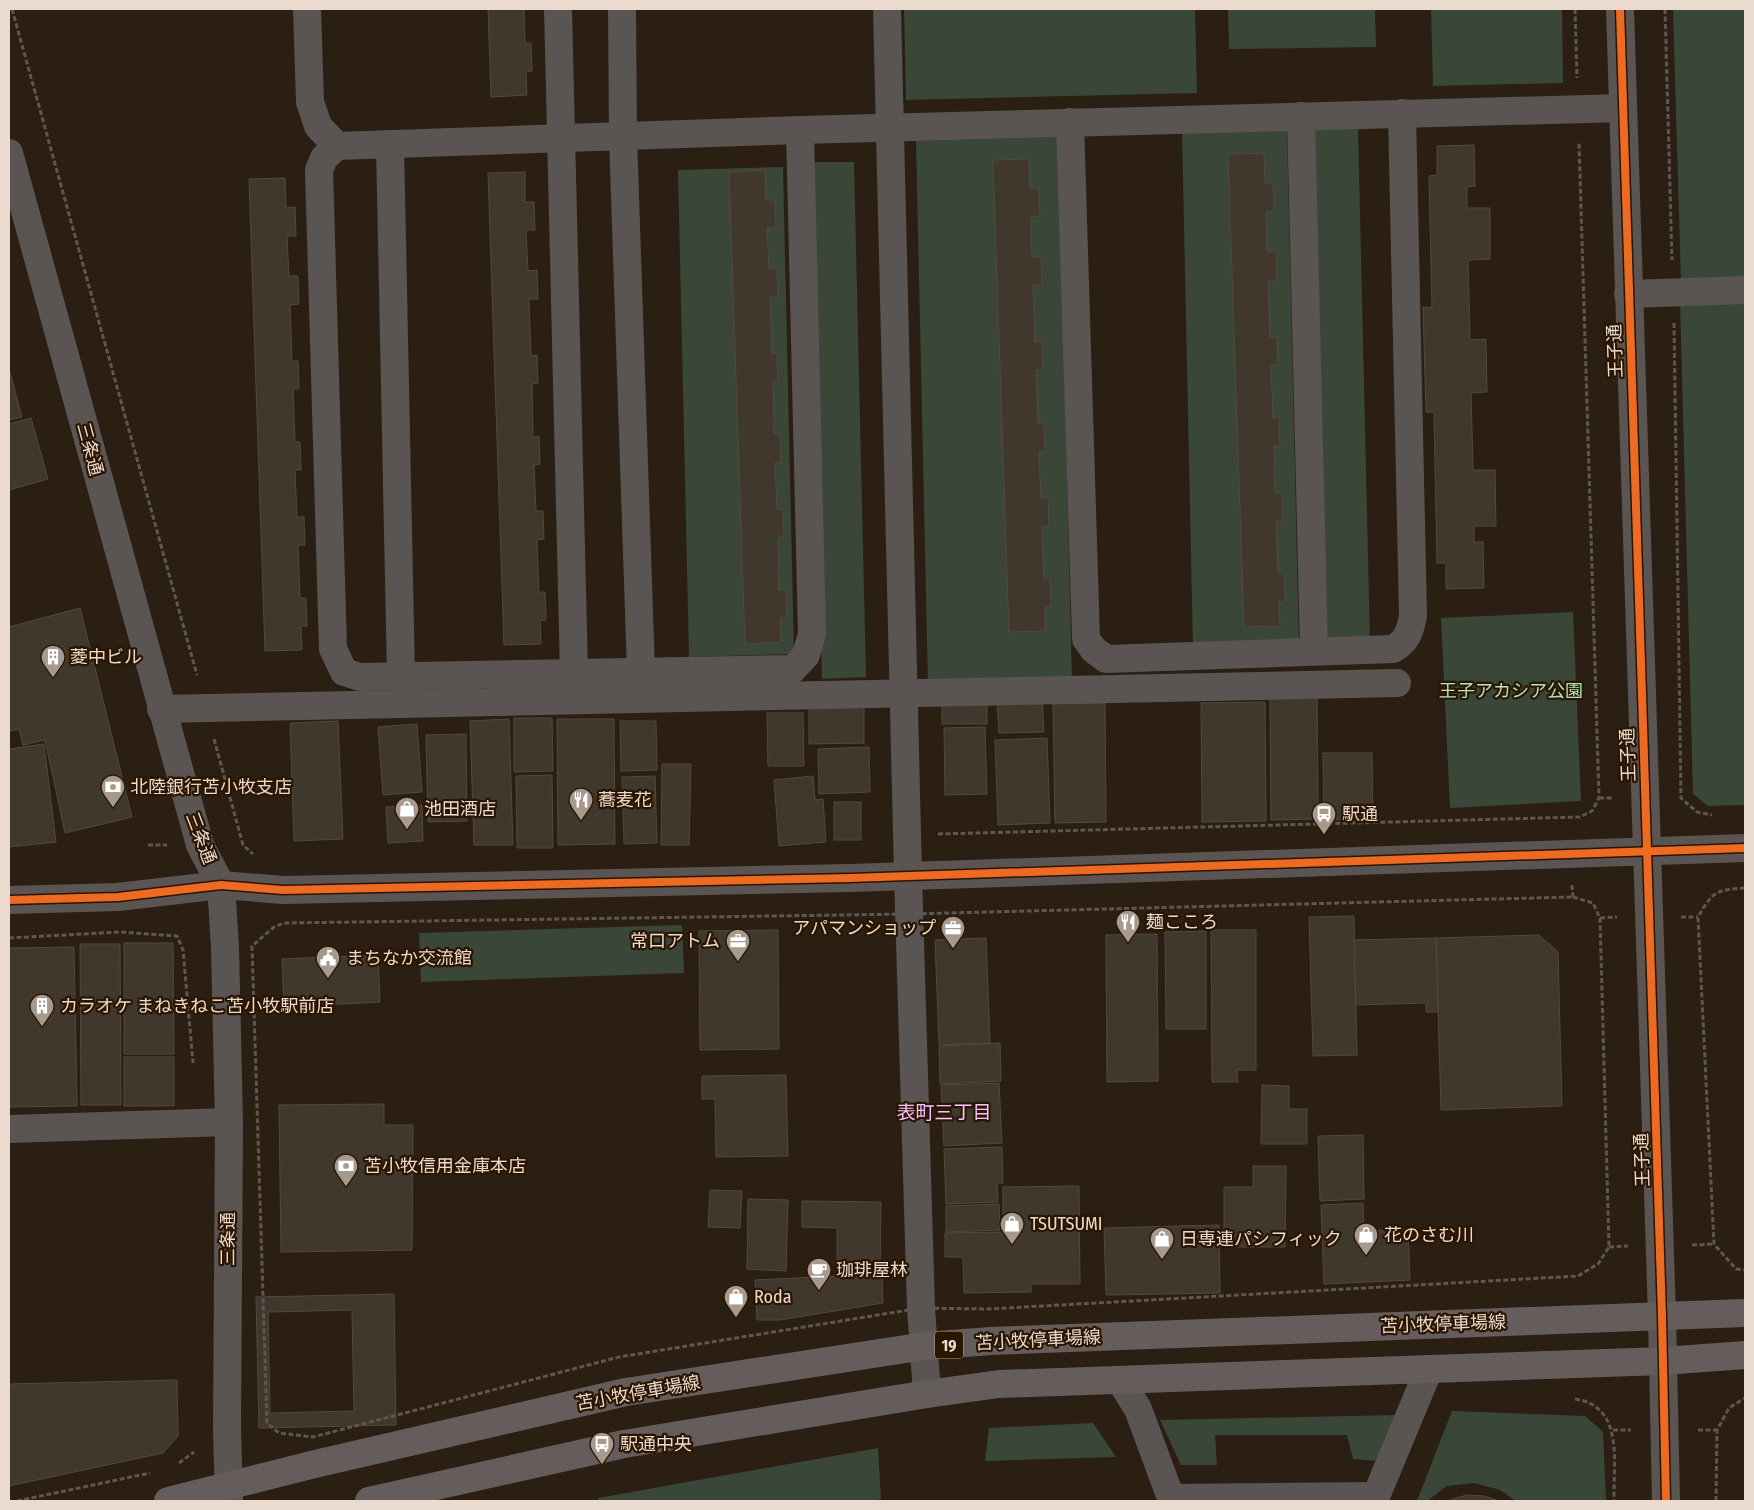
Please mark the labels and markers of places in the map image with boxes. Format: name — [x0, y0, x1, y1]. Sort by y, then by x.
building icon: 菱中ビル — [40, 644, 66, 678]
place label: 菱中ビル — [70, 646, 142, 668]
bank icon: 北陸銀行苫小牧支店 — [100, 774, 126, 808]
place label: 北陸銀行苫小牧支店 — [130, 776, 292, 798]
restaurant icon: 蕎麦花 — [568, 787, 594, 821]
place label: 蕎麦花 — [598, 789, 652, 811]
shop icon: 池田酒店 — [394, 796, 420, 830]
place label: 池田酒店 — [424, 798, 496, 820]
bus stop icon: 駅通 — [1311, 801, 1337, 835]
place label: 駅通 — [1342, 803, 1378, 825]
restaurant icon: 麺こころ — [1115, 909, 1141, 943]
place label: 麺こころ — [1146, 911, 1218, 933]
office icon: アパマンショップ — [940, 915, 966, 949]
place label: アパマンショップ — [792, 917, 936, 939]
office icon: 常口アトム — [725, 928, 751, 962]
place label: 常口アトム — [630, 930, 720, 952]
public building icon: まちなか交流館 — [315, 945, 341, 979]
place label: まちなか交流館 — [346, 947, 472, 969]
building icon: カラオケ まねきねこ苫小牧駅前店 — [29, 993, 55, 1027]
place label: カラオケ まねきねこ苫小牧駅前店 — [60, 995, 334, 1017]
bank icon: 苫小牧信用金庫本店 — [333, 1153, 359, 1187]
place label: 苫小牧信用金庫本店 — [364, 1155, 526, 1177]
shop icon: TSUTSUMI — [999, 1211, 1025, 1245]
place label: TSUTSUMI — [1030, 1213, 1103, 1235]
shop icon: 花のさむ川 — [1353, 1222, 1379, 1256]
place label: 花のさむ川 — [1384, 1224, 1474, 1246]
shop icon: 日専連パシフィック — [1149, 1226, 1175, 1260]
place label: 日専連パシフィック — [1180, 1228, 1342, 1250]
cafe icon: 珈琲屋林 — [806, 1257, 832, 1291]
place label: 珈琲屋林 — [836, 1259, 908, 1281]
shop icon: Roda — [723, 1284, 749, 1318]
place label: Roda — [754, 1286, 792, 1308]
bus stop icon: 駅通中央 — [589, 1431, 615, 1465]
place label: 駅通中央 — [620, 1433, 692, 1455]

